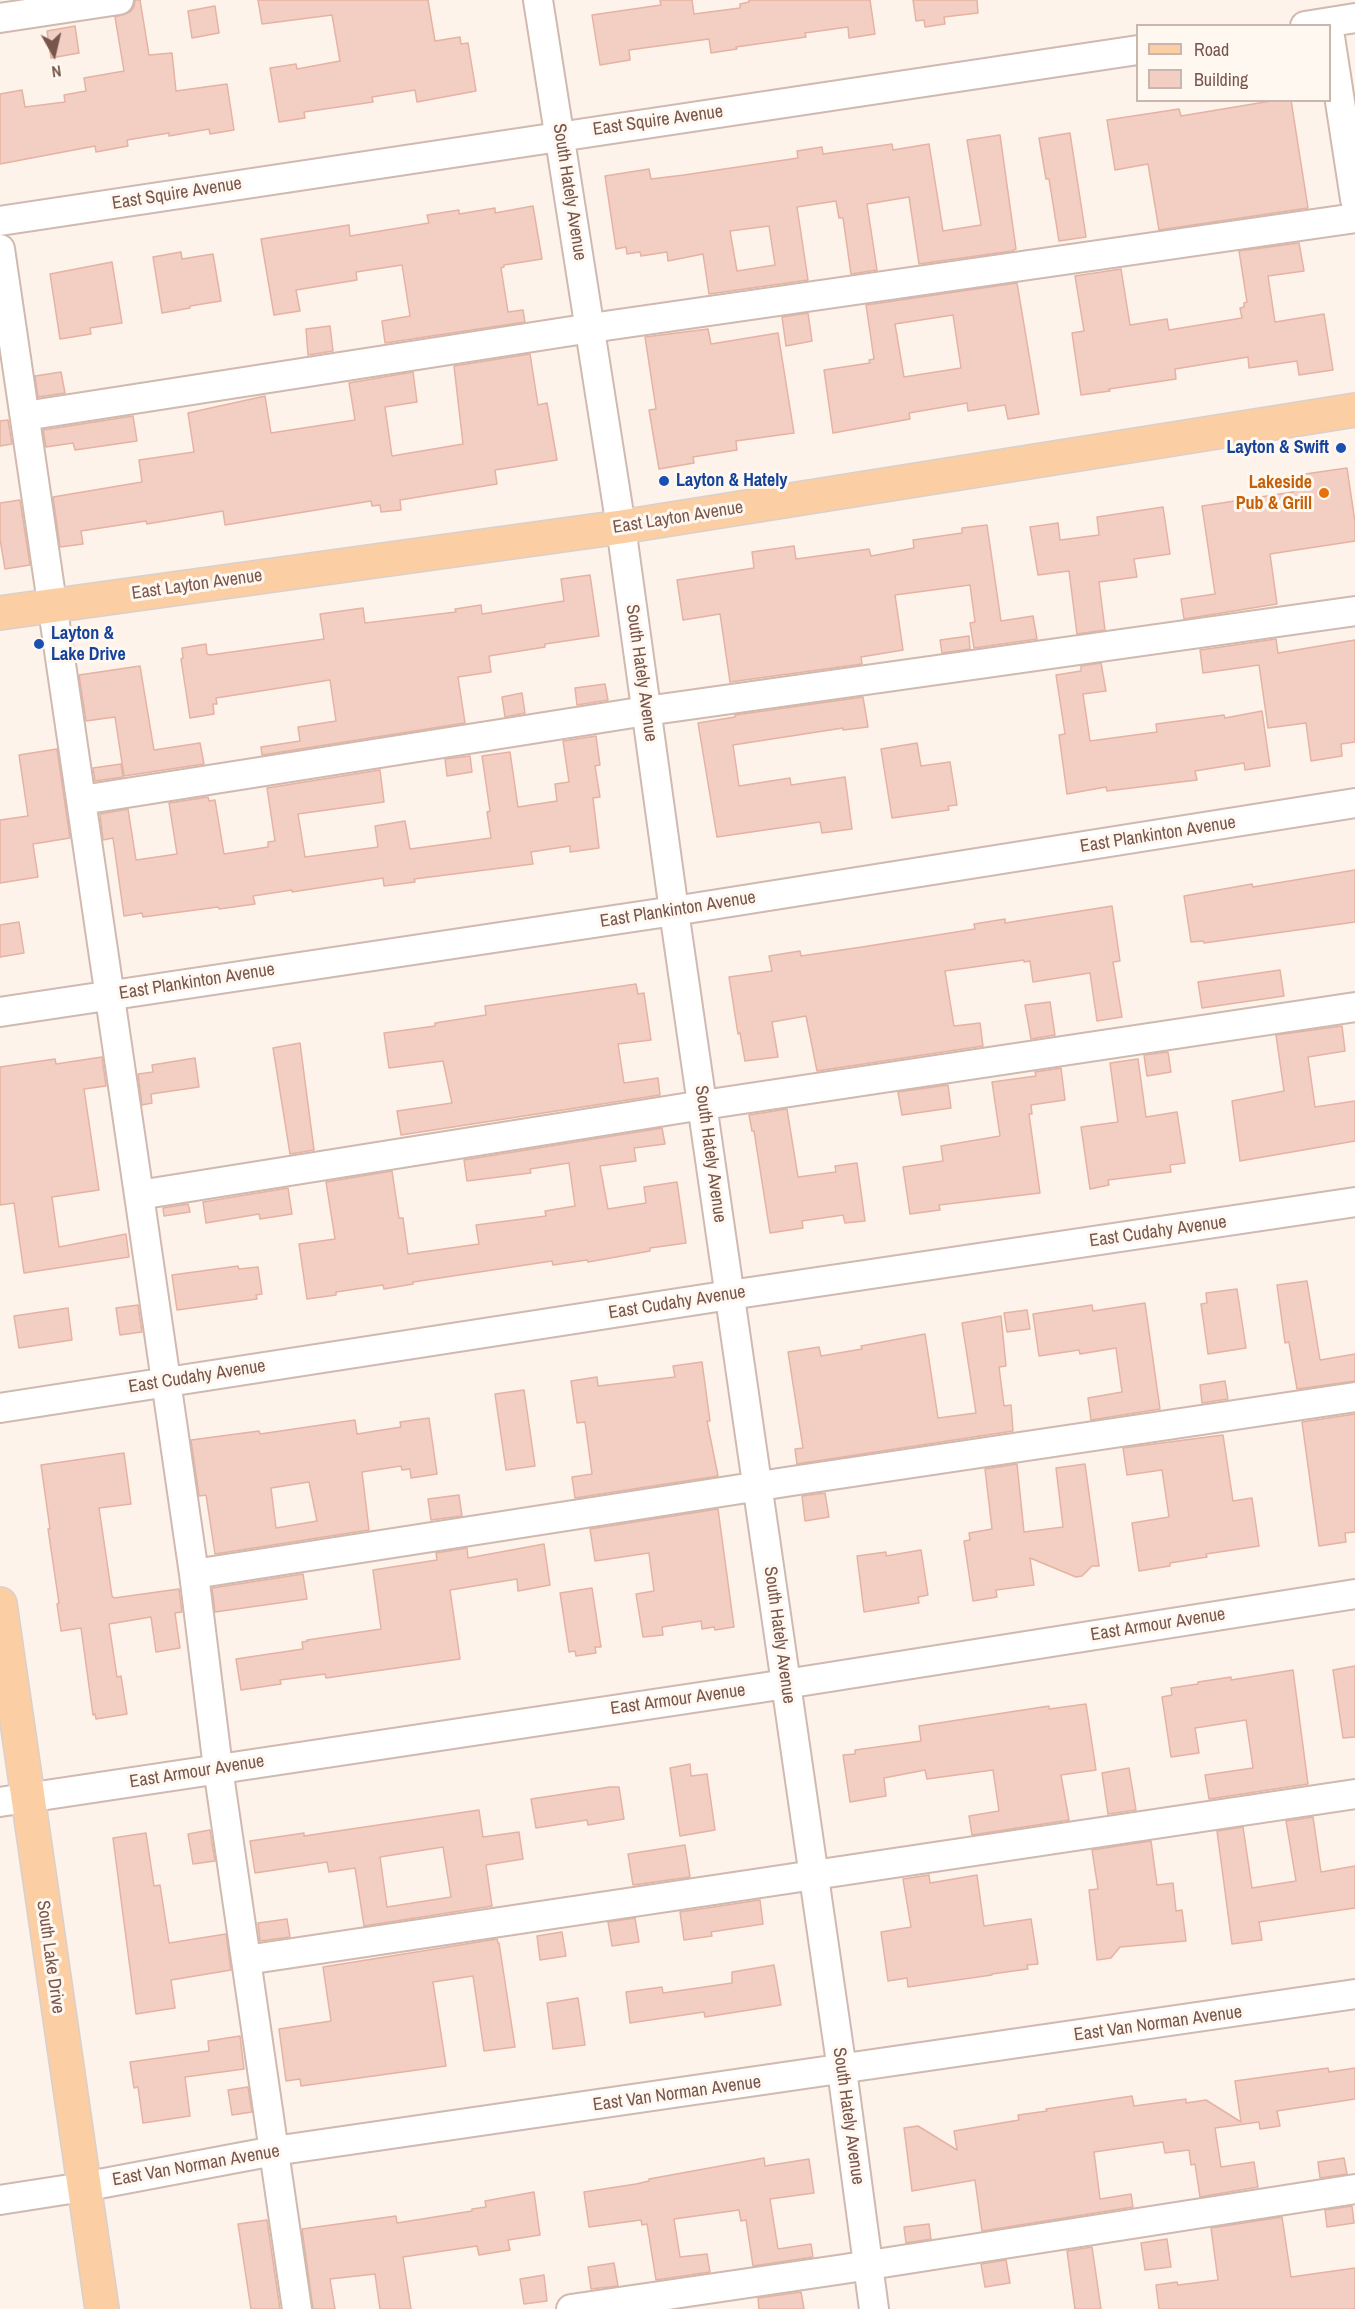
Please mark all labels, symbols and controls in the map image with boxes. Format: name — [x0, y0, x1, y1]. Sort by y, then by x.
north arrow — [24, 24, 84, 84]
legend — [1136, 24, 1331, 102]
text: Road — [1194, 37, 1229, 62]
text: N — [50, 60, 63, 83]
text: Building — [1194, 67, 1248, 92]
street label: East Squire Avenue — [592, 101, 724, 141]
street label: South Hately Avenue — [548, 122, 590, 262]
street label: East Squire Avenue — [111, 173, 243, 215]
place label: Layton & Swift — [1226, 437, 1329, 459]
marker: Layton & Swift — [1334, 441, 1348, 455]
place label: Layton & Hately — [676, 470, 788, 492]
place label: Lakeside Pub & Grill — [1236, 472, 1312, 514]
marker: Layton & Hately — [657, 474, 671, 488]
marker: Lakeside Pub & Grill — [1317, 486, 1331, 500]
street label: East Layton Avenue — [611, 497, 745, 539]
street label: East Layton Avenue — [130, 565, 264, 605]
street label: South Hately Avenue — [621, 603, 661, 743]
place label: Layton & Lake Drive — [51, 623, 126, 666]
marker: Layton & Lake Drive — [32, 637, 46, 651]
street label: East Plankinton Avenue — [1079, 812, 1237, 858]
street label: East Plankinton Avenue — [599, 887, 757, 933]
street label: East Plankinton Avenue — [118, 959, 276, 1005]
street label: South Hately Avenue — [690, 1084, 730, 1224]
street label: East Cudahy Avenue — [1088, 1212, 1228, 1252]
street label: East Cudahy Avenue — [607, 1282, 747, 1324]
street label: East Cudahy Avenue — [127, 1356, 267, 1398]
street label: South Hately Avenue — [759, 1565, 799, 1705]
street label: East Armour Avenue — [1089, 1604, 1227, 1646]
street label: East Armour Avenue — [609, 1680, 747, 1720]
street label: East Armour Avenue — [128, 1751, 266, 1793]
street label: South Lake Drive — [31, 1899, 69, 2015]
street label: East Van Norman Avenue — [1073, 2002, 1243, 2046]
street label: South Hately Avenue — [828, 2046, 868, 2186]
street label: East Van Norman Avenue — [592, 2072, 762, 2116]
street label: East Van Norman Avenue — [111, 2141, 281, 2191]

